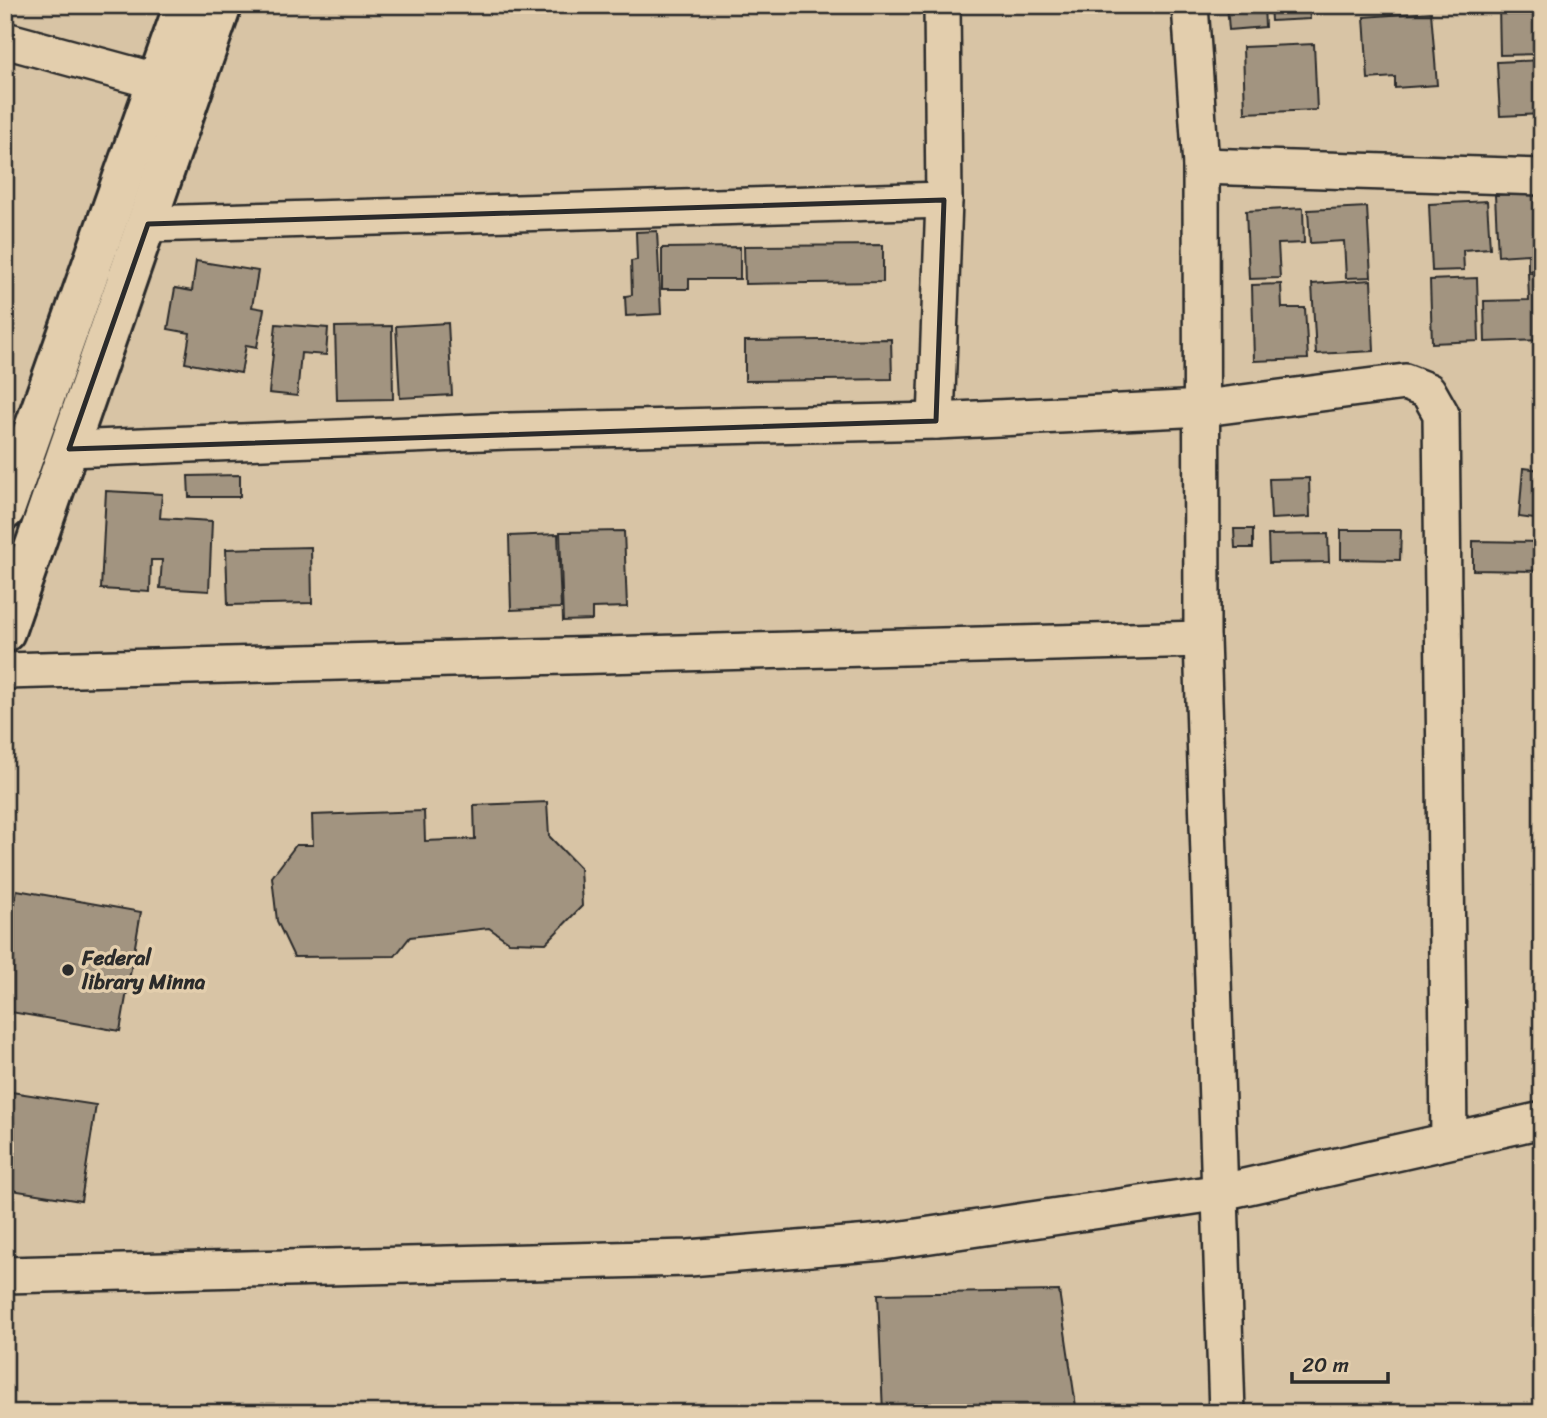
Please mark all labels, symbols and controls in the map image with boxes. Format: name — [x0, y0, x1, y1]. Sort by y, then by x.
place label: Federal library Minna — [81, 939, 206, 1001]
marker: Federal library Minna — [60, 962, 76, 978]
scale bar — [1292, 1341, 1388, 1385]
text: 20 m — [1302, 1346, 1349, 1384]

